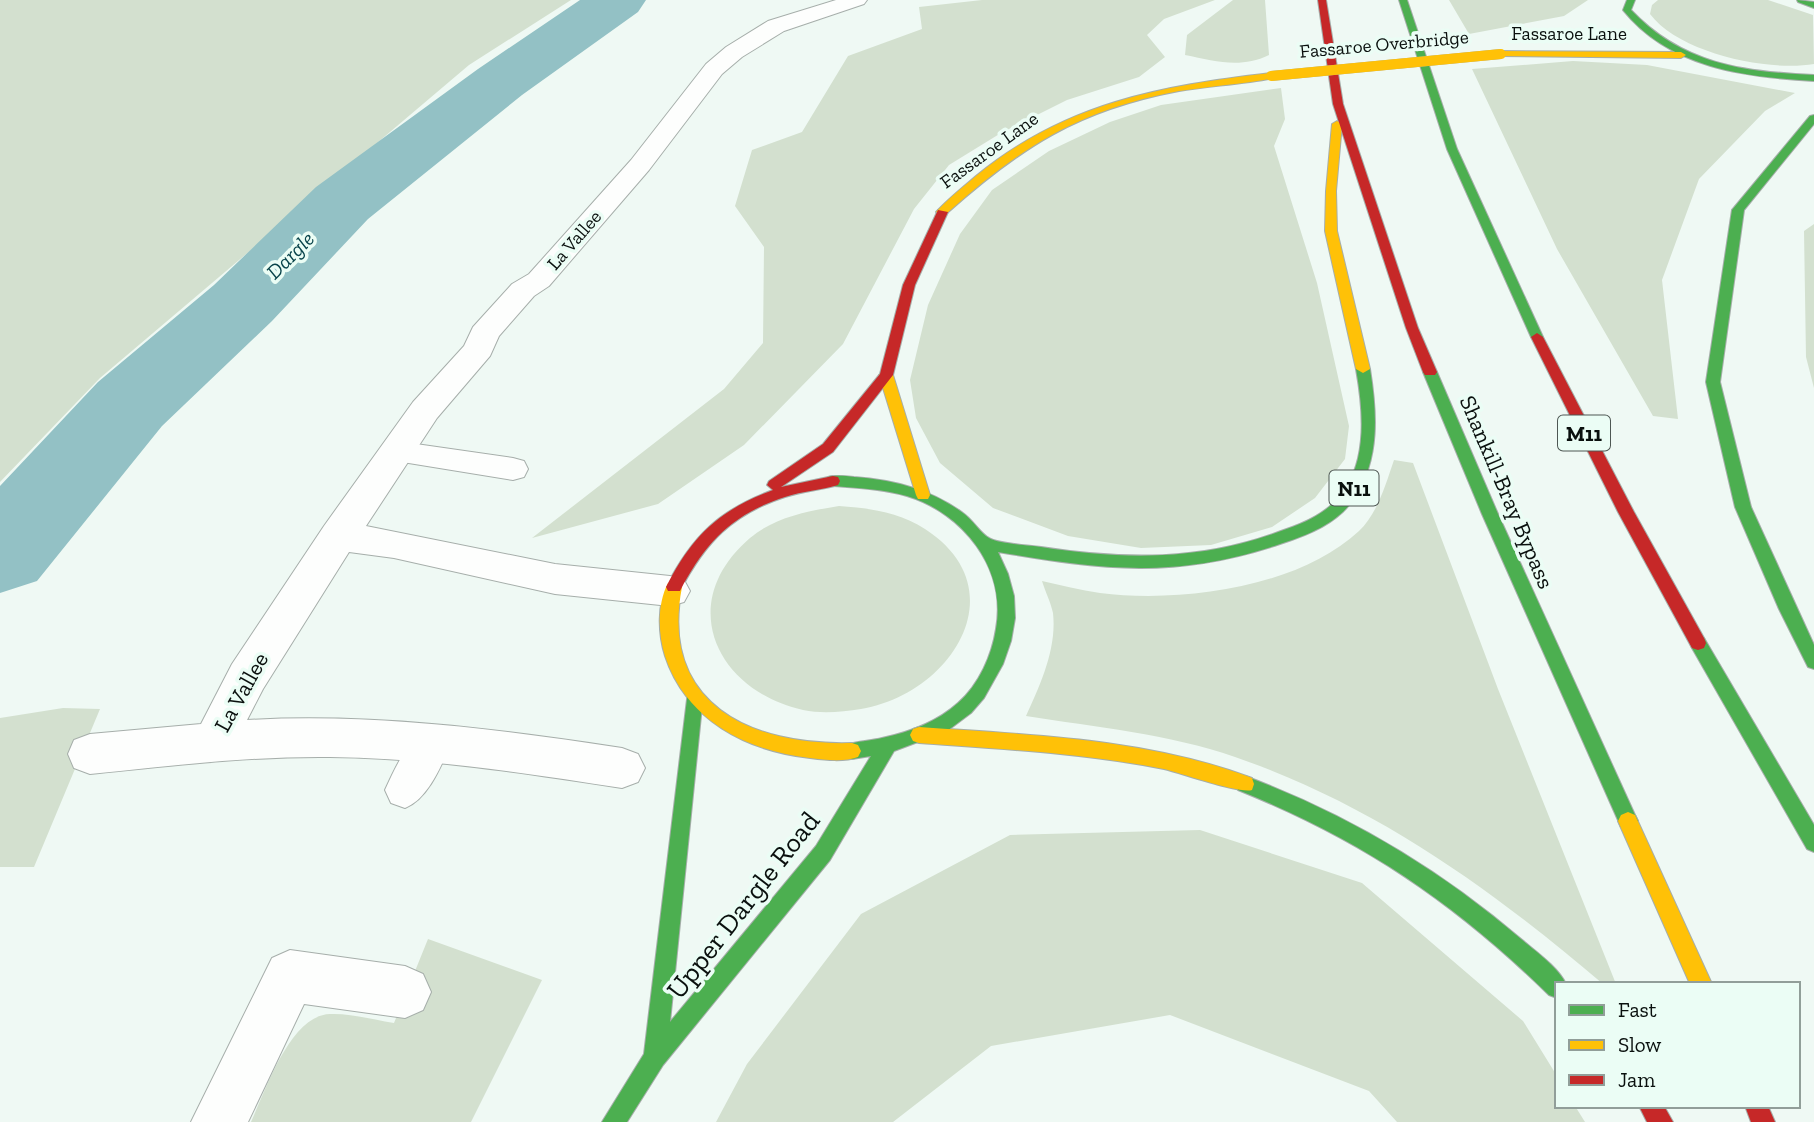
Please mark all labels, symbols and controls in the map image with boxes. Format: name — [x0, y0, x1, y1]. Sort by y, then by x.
street label: Fassaroe Lane — [1511, 22, 1627, 45]
street label: Fassaroe Overbridge — [1298, 25, 1470, 63]
street label: Fassaroe Lane — [935, 107, 1043, 193]
street label: La Vallee — [542, 205, 606, 275]
water label: Dargle — [261, 226, 319, 284]
street label: Shankill-Bray Bypass — [1454, 391, 1560, 593]
road number: M11 — [1558, 416, 1610, 450]
road number: N11 — [1330, 470, 1378, 505]
street label: La Vallee — [208, 647, 274, 737]
street label: Upper Dargle Road — [660, 805, 826, 1005]
legend — [1555, 982, 1800, 1108]
text: Fast — [1618, 997, 1657, 1022]
text: Slow — [1618, 1032, 1661, 1057]
text: Jam — [1618, 1067, 1655, 1092]

